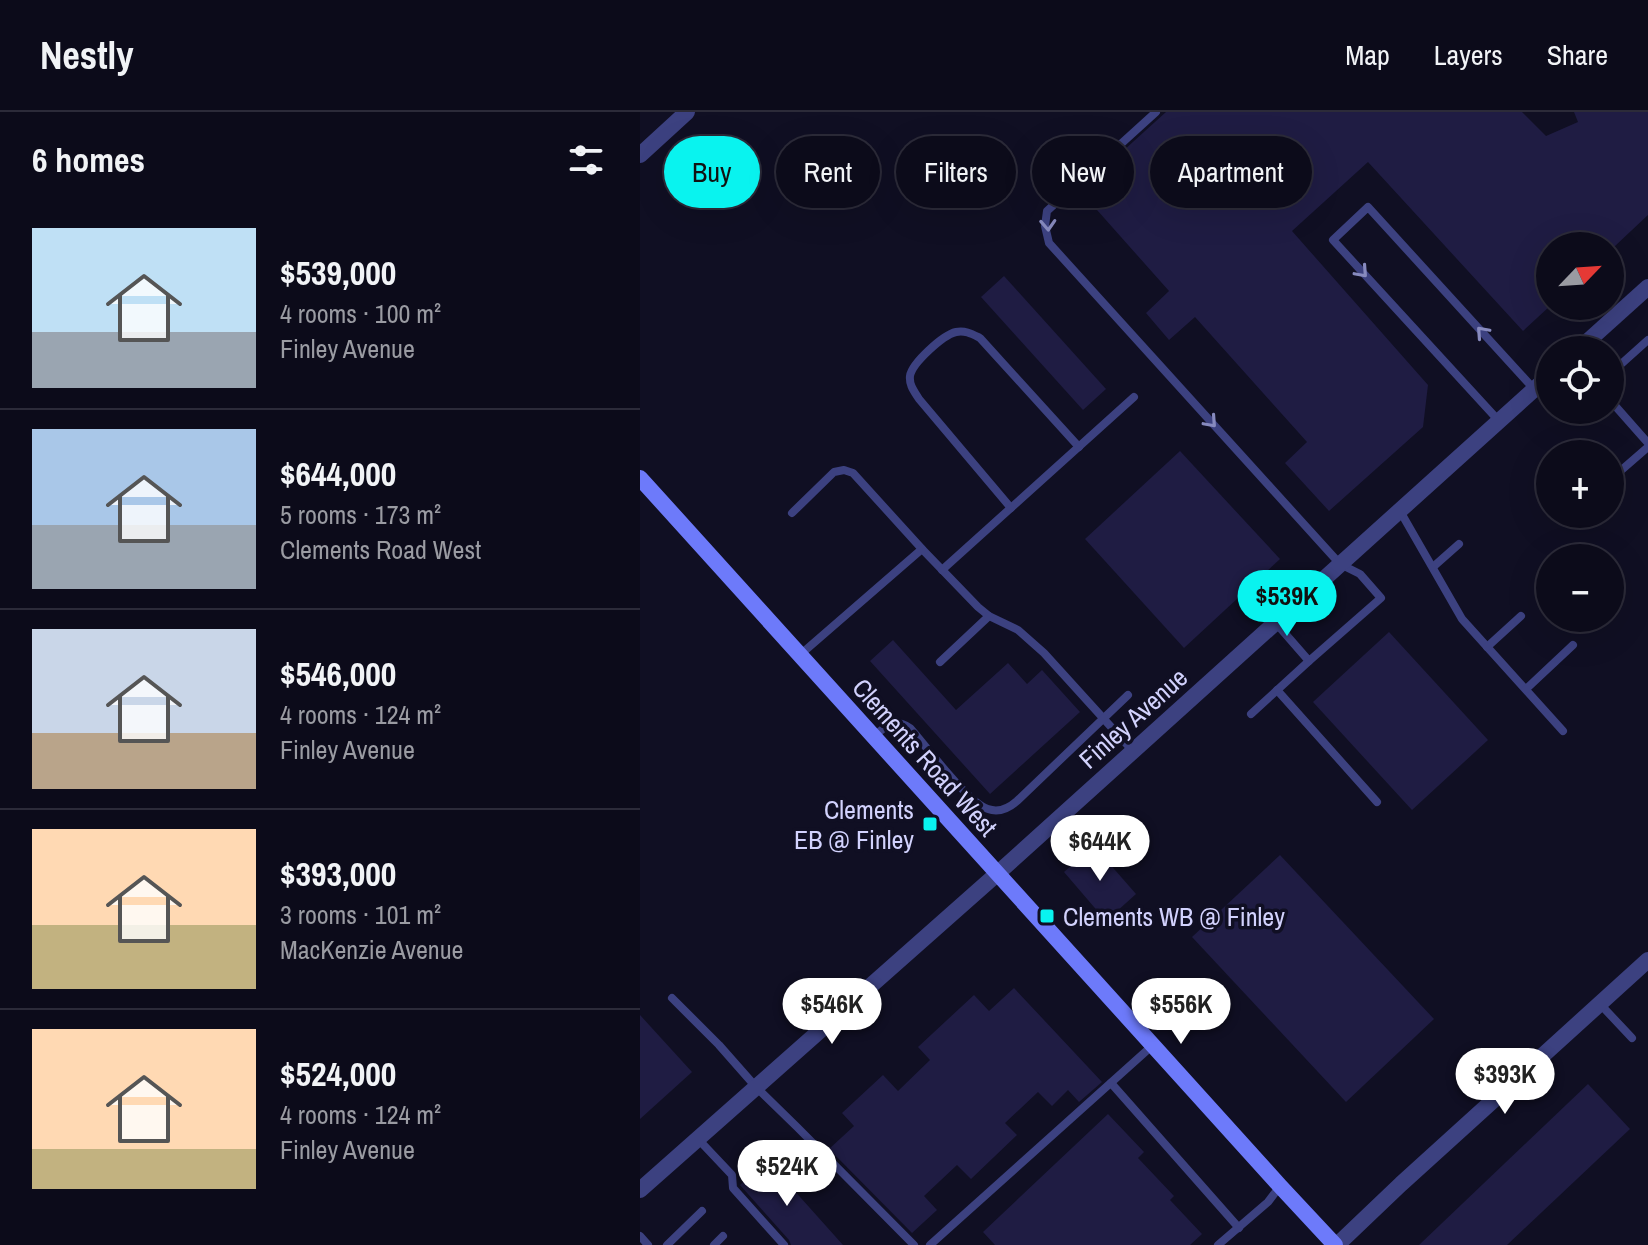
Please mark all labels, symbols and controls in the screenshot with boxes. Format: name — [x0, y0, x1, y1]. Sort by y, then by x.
text: Nestly — [40, 30, 134, 81]
text: Map — [1345, 36, 1390, 74]
text: Layers — [1434, 36, 1503, 74]
text: Share — [1547, 36, 1608, 74]
chip: Buy — [664, 136, 760, 208]
chip: Rent — [776, 136, 880, 208]
chip: Filters — [896, 136, 1016, 208]
chip: New — [1032, 136, 1134, 208]
chip: Apartment — [1150, 136, 1312, 208]
text: 6 homes — [32, 137, 145, 183]
icon: filters — [564, 138, 608, 182]
one-way arrow — [1039, 219, 1056, 232]
north arrow — [1536, 232, 1624, 320]
map controls — [1536, 232, 1624, 632]
text: $539,000 — [280, 250, 396, 296]
icon: home — [96, 260, 192, 356]
one-way arrow — [1353, 262, 1367, 277]
text: 4 rooms · 100 m² — [280, 296, 441, 331]
one-way arrow — [1477, 326, 1491, 341]
text: Finley Avenue — [280, 331, 415, 366]
button: locate — [1536, 336, 1624, 424]
one-way arrow — [1202, 413, 1216, 428]
button: + — [1536, 440, 1624, 528]
text: $644,000 — [280, 451, 396, 497]
icon: home — [96, 461, 192, 557]
text: 5 rooms · 173 m² — [280, 497, 441, 532]
text: Clements Road West — [280, 532, 481, 567]
button: − — [1536, 544, 1624, 632]
pin: $539K — [1231, 570, 1343, 638]
text: $539K — [1256, 578, 1318, 613]
text: $546,000 — [280, 651, 396, 697]
street label: Finley Avenue — [1071, 660, 1195, 776]
icon: home — [96, 661, 192, 757]
street label: Clements Road West — [845, 671, 1005, 843]
text: 4 rooms · 124 m² — [280, 697, 441, 732]
text: Finley Avenue — [280, 732, 415, 767]
place label: Clements EB @ Finley — [794, 792, 914, 857]
marker: Clements EB @ Finley — [921, 815, 939, 833]
pin: $644K — [1044, 815, 1156, 883]
text: $644K — [1069, 823, 1131, 858]
text: $393,000 — [280, 851, 396, 897]
icon: home — [96, 861, 192, 957]
text: 3 rooms · 101 m² — [280, 897, 441, 932]
place label: Clements WB @ Finley — [1063, 899, 1285, 934]
marker: Clements WB @ Finley — [1038, 907, 1056, 925]
text: MacKenzie Avenue — [280, 932, 463, 967]
pin: $546K — [776, 978, 888, 1046]
pin: $556K — [1125, 978, 1237, 1046]
text: $546K — [801, 986, 863, 1021]
text: $556K — [1150, 986, 1212, 1021]
pin: $393K — [1449, 1048, 1561, 1116]
text: $524,000 — [280, 1051, 396, 1097]
text: $393K — [1474, 1056, 1536, 1091]
icon: home — [96, 1061, 192, 1157]
text: 4 rooms · 124 m² — [280, 1097, 441, 1132]
text: Finley Avenue — [280, 1132, 415, 1167]
pin: $524K — [731, 1140, 843, 1208]
text: $524K — [756, 1148, 818, 1183]

